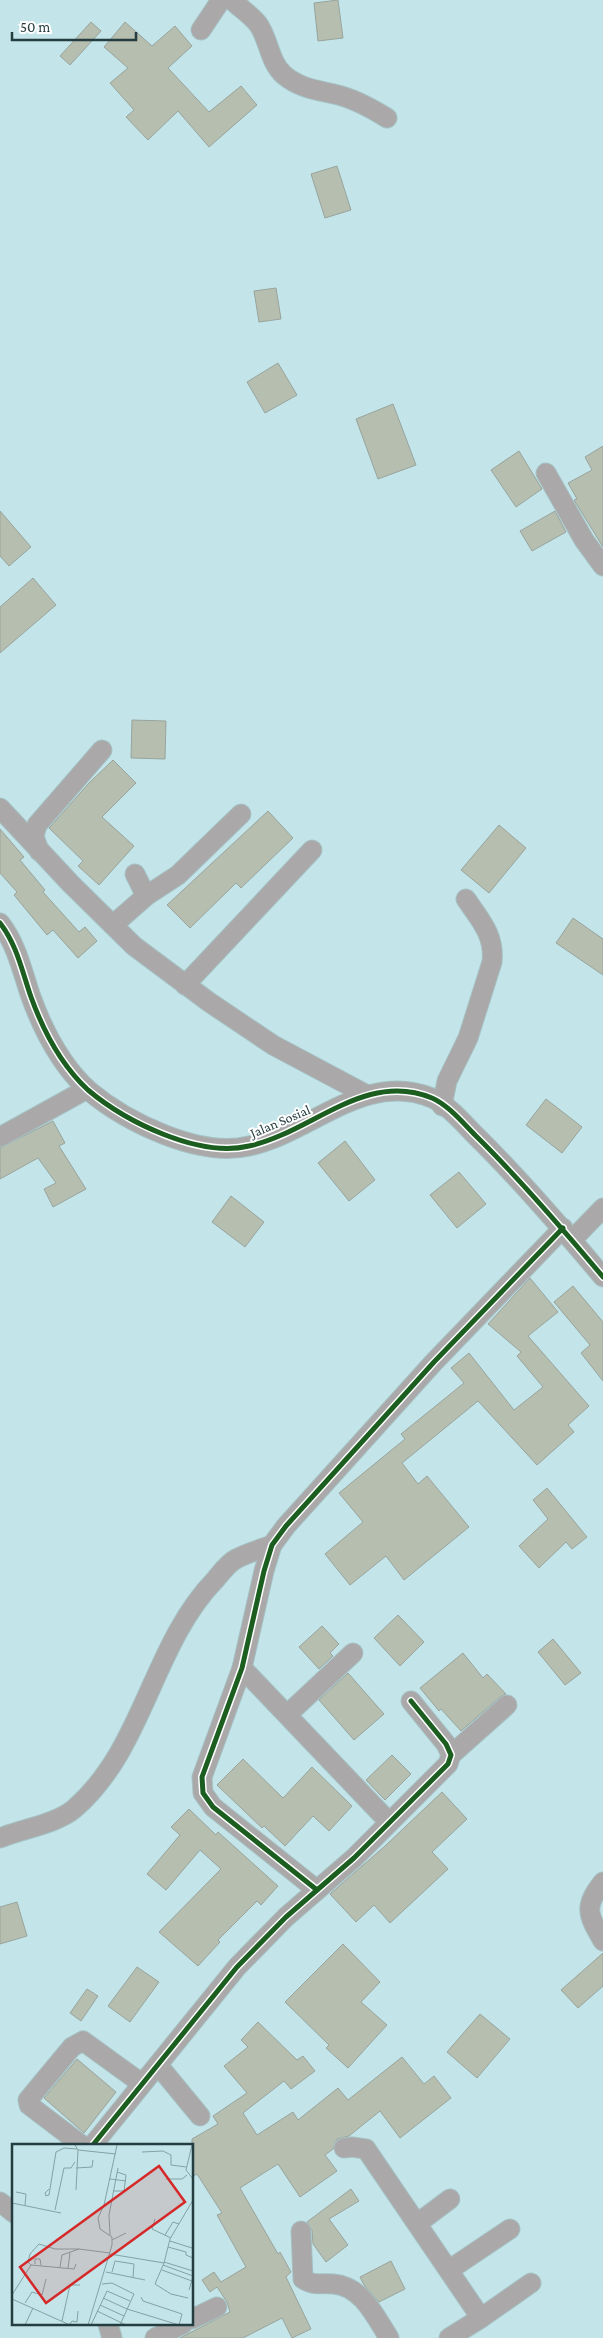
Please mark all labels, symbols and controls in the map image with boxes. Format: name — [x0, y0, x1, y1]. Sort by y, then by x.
scale bar — [12, 10, 136, 42]
text: 50 m — [20, 19, 50, 35]
street label: Jalan Sosial — [246, 1101, 313, 1142]
inset map — [12, 2144, 194, 2326]

